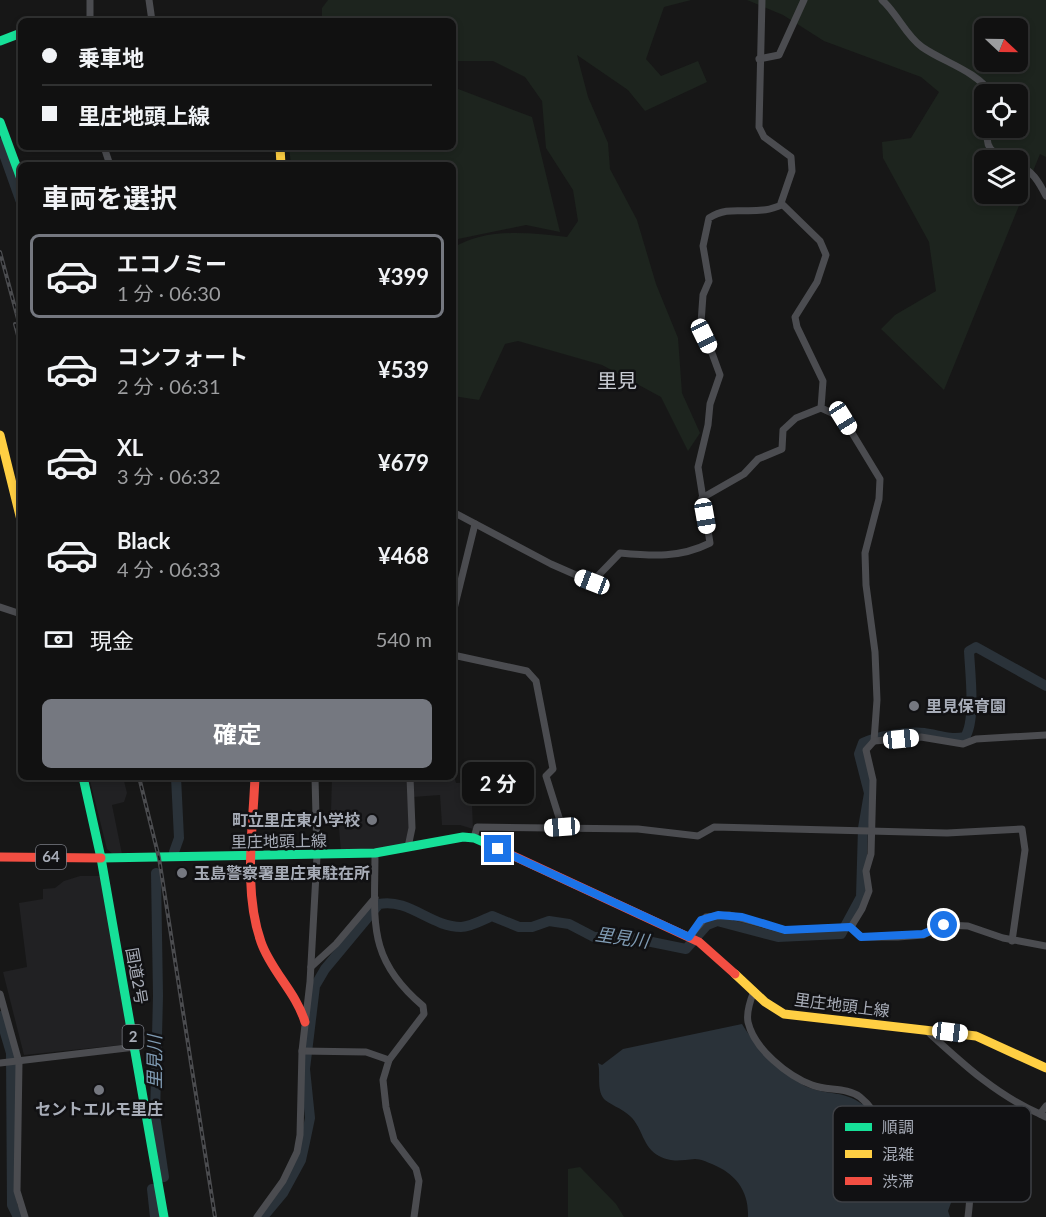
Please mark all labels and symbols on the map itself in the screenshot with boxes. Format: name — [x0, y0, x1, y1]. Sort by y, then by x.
north arrow — [974, 18, 1028, 72]
car — [688, 316, 720, 356]
district label: 里見 — [597, 368, 637, 392]
car — [826, 398, 860, 438]
car — [693, 497, 717, 535]
car — [572, 567, 612, 597]
place label: 里見保育園 — [926, 696, 1006, 715]
marker: 里見保育園 — [907, 699, 921, 713]
car — [882, 728, 920, 750]
callout: 2 分 — [462, 762, 534, 804]
place label: 町立里庄東小学校 — [232, 810, 360, 829]
marker: 町立里庄東小学校 — [365, 813, 379, 827]
car — [543, 817, 581, 837]
street label: 里庄地頭上線 — [231, 830, 327, 851]
route end — [484, 835, 511, 862]
road number: 64 — [36, 845, 66, 869]
place label: 玉島警察署里庄東駐在所 — [194, 863, 370, 882]
marker: 玉島警察署里庄東駐在所 — [175, 866, 189, 880]
route start — [930, 911, 957, 938]
water label: 里見川 — [594, 922, 652, 952]
street label: 国道2号 — [123, 946, 152, 1006]
street label: 里庄地頭上線 — [793, 989, 891, 1020]
car — [931, 1021, 969, 1043]
road number: 2 — [122, 1025, 144, 1049]
water label: 里見川 — [143, 1033, 165, 1089]
marker: セントエルモ里庄 — [92, 1083, 106, 1097]
place label: セントエルモ里庄 — [35, 1099, 163, 1118]
legend — [833, 1106, 1031, 1202]
text: 順調 — [882, 1117, 914, 1136]
text: 混雑 — [882, 1144, 914, 1163]
text: 渋滞 — [882, 1171, 914, 1190]

